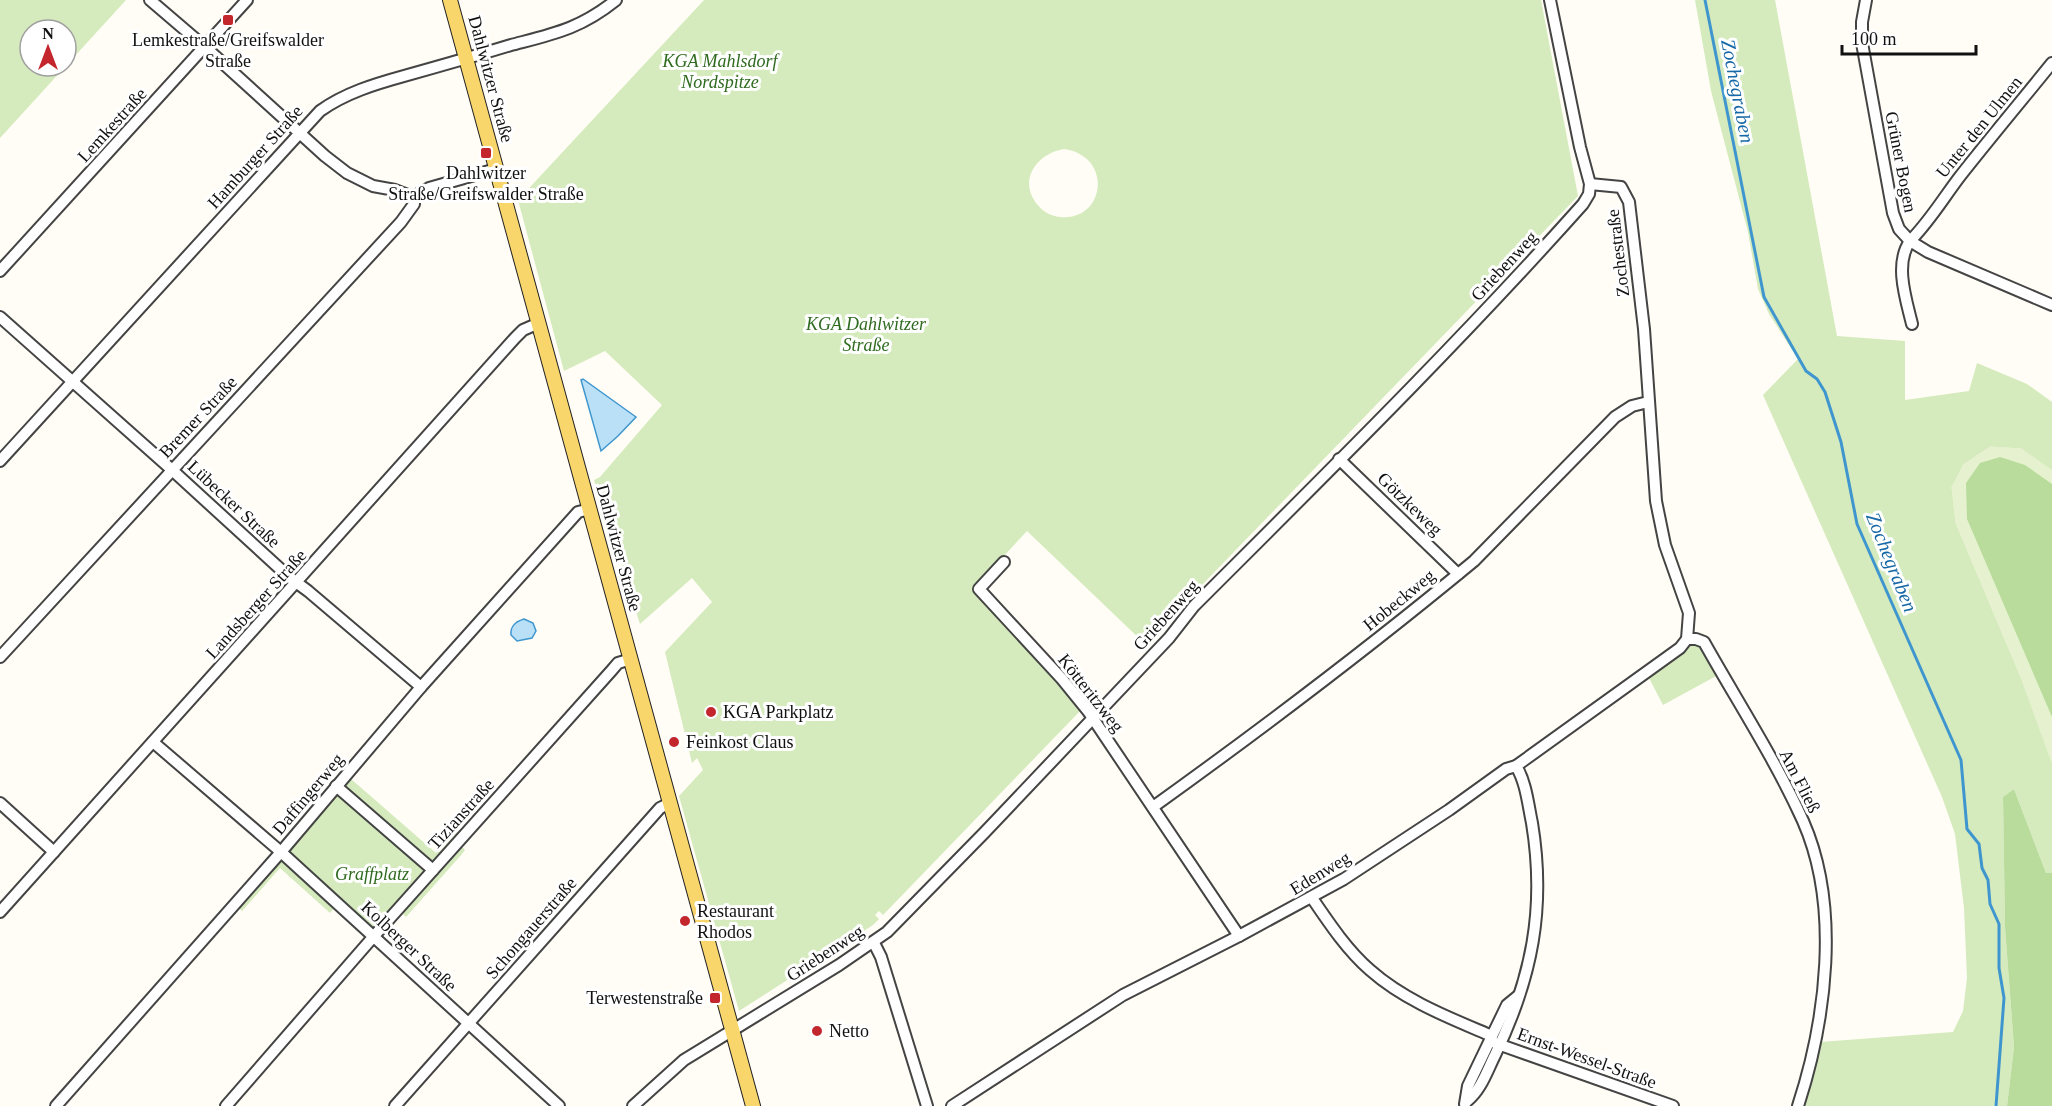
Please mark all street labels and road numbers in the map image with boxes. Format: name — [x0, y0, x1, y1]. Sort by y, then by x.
street label: Dahlwitzer Straße — [464, 13, 518, 145]
street label: Unter den Ulmen — [1932, 72, 2026, 182]
street label: Lemkestraße — [73, 84, 151, 166]
street label: Hamburger Straße — [203, 101, 307, 213]
street label: Grüner Bogen — [1881, 110, 1921, 214]
street label: Zochestraße — [1603, 208, 1633, 298]
street label: Griebenweg — [1467, 227, 1541, 305]
street label: Bremer Straße — [155, 372, 241, 462]
street label: Lübecker Straße — [184, 456, 284, 552]
street label: Götzkeweg — [1374, 468, 1446, 540]
street label: Dahlwitzer Straße — [592, 482, 646, 614]
street label: Landsberger Straße — [202, 545, 310, 663]
street label: Hobeckweg — [1359, 565, 1439, 635]
street label: Griebenweg — [1129, 576, 1203, 654]
street label: Kötteritzweg — [1054, 650, 1128, 736]
street label: Am Fließ — [1776, 746, 1824, 816]
street label: Daffingerweg — [268, 749, 348, 839]
street label: Tizianstraße — [424, 774, 498, 854]
street label: Edenweg — [1286, 847, 1354, 899]
street label: Schongauerstraße — [481, 873, 581, 983]
street label: Kolberger Straße — [357, 897, 461, 995]
street label: Griebenweg — [783, 921, 867, 985]
street label: Ernst-Wessel-Straße — [1515, 1024, 1659, 1092]

